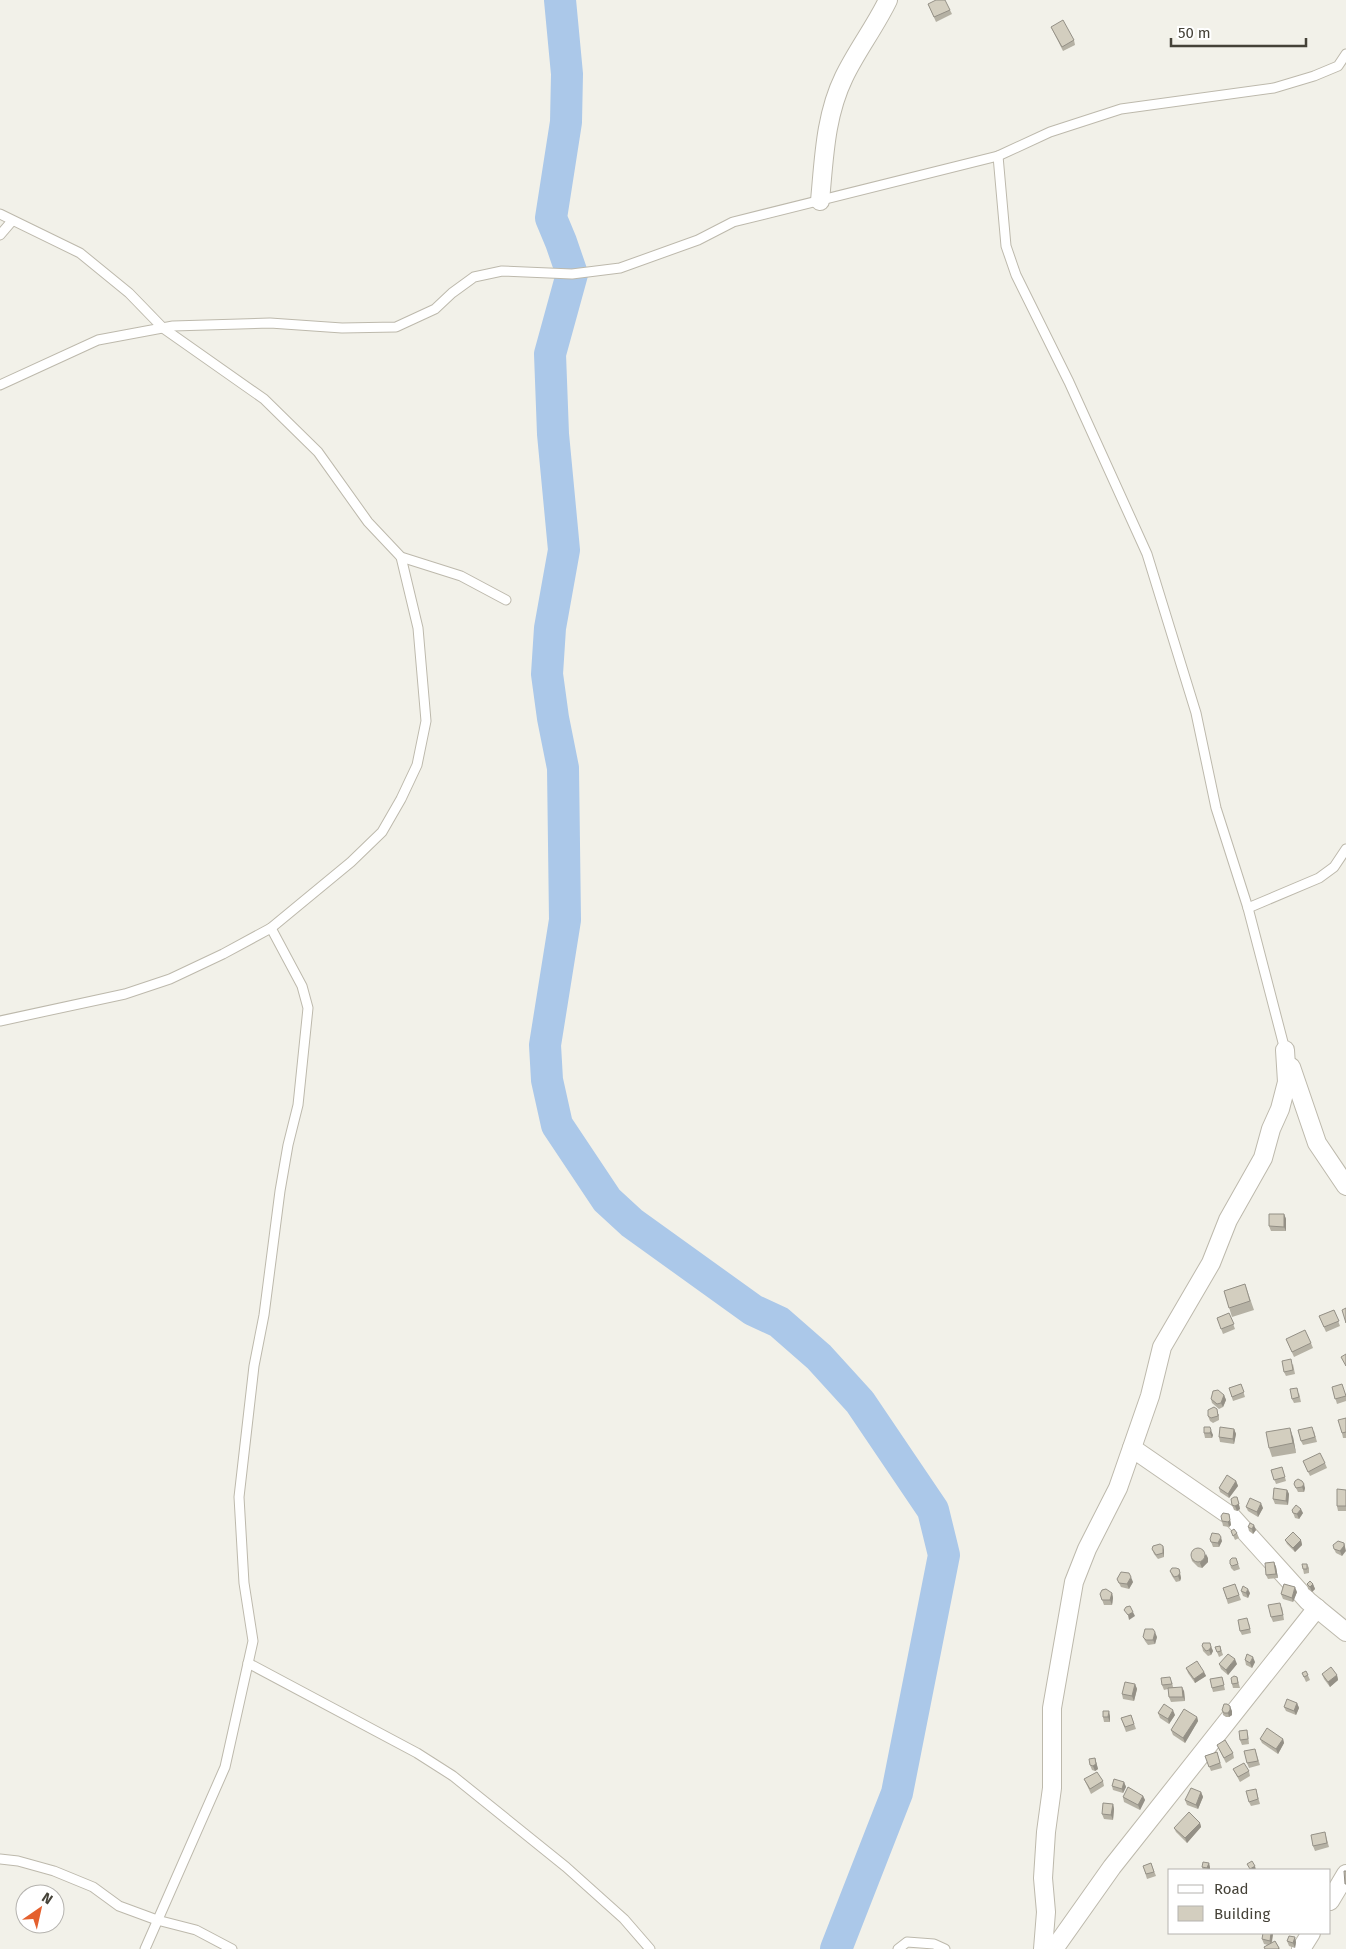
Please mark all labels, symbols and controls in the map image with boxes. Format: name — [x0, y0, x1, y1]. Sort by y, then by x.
scale bar — [1171, 15, 1306, 47]
text: 50 m — [1178, 24, 1211, 42]
legend — [1168, 1869, 1331, 1934]
text: Road — [1214, 1880, 1249, 1898]
north arrow — [15, 1884, 65, 1934]
text: N — [38, 1889, 56, 1908]
text: Building — [1214, 1905, 1270, 1923]

